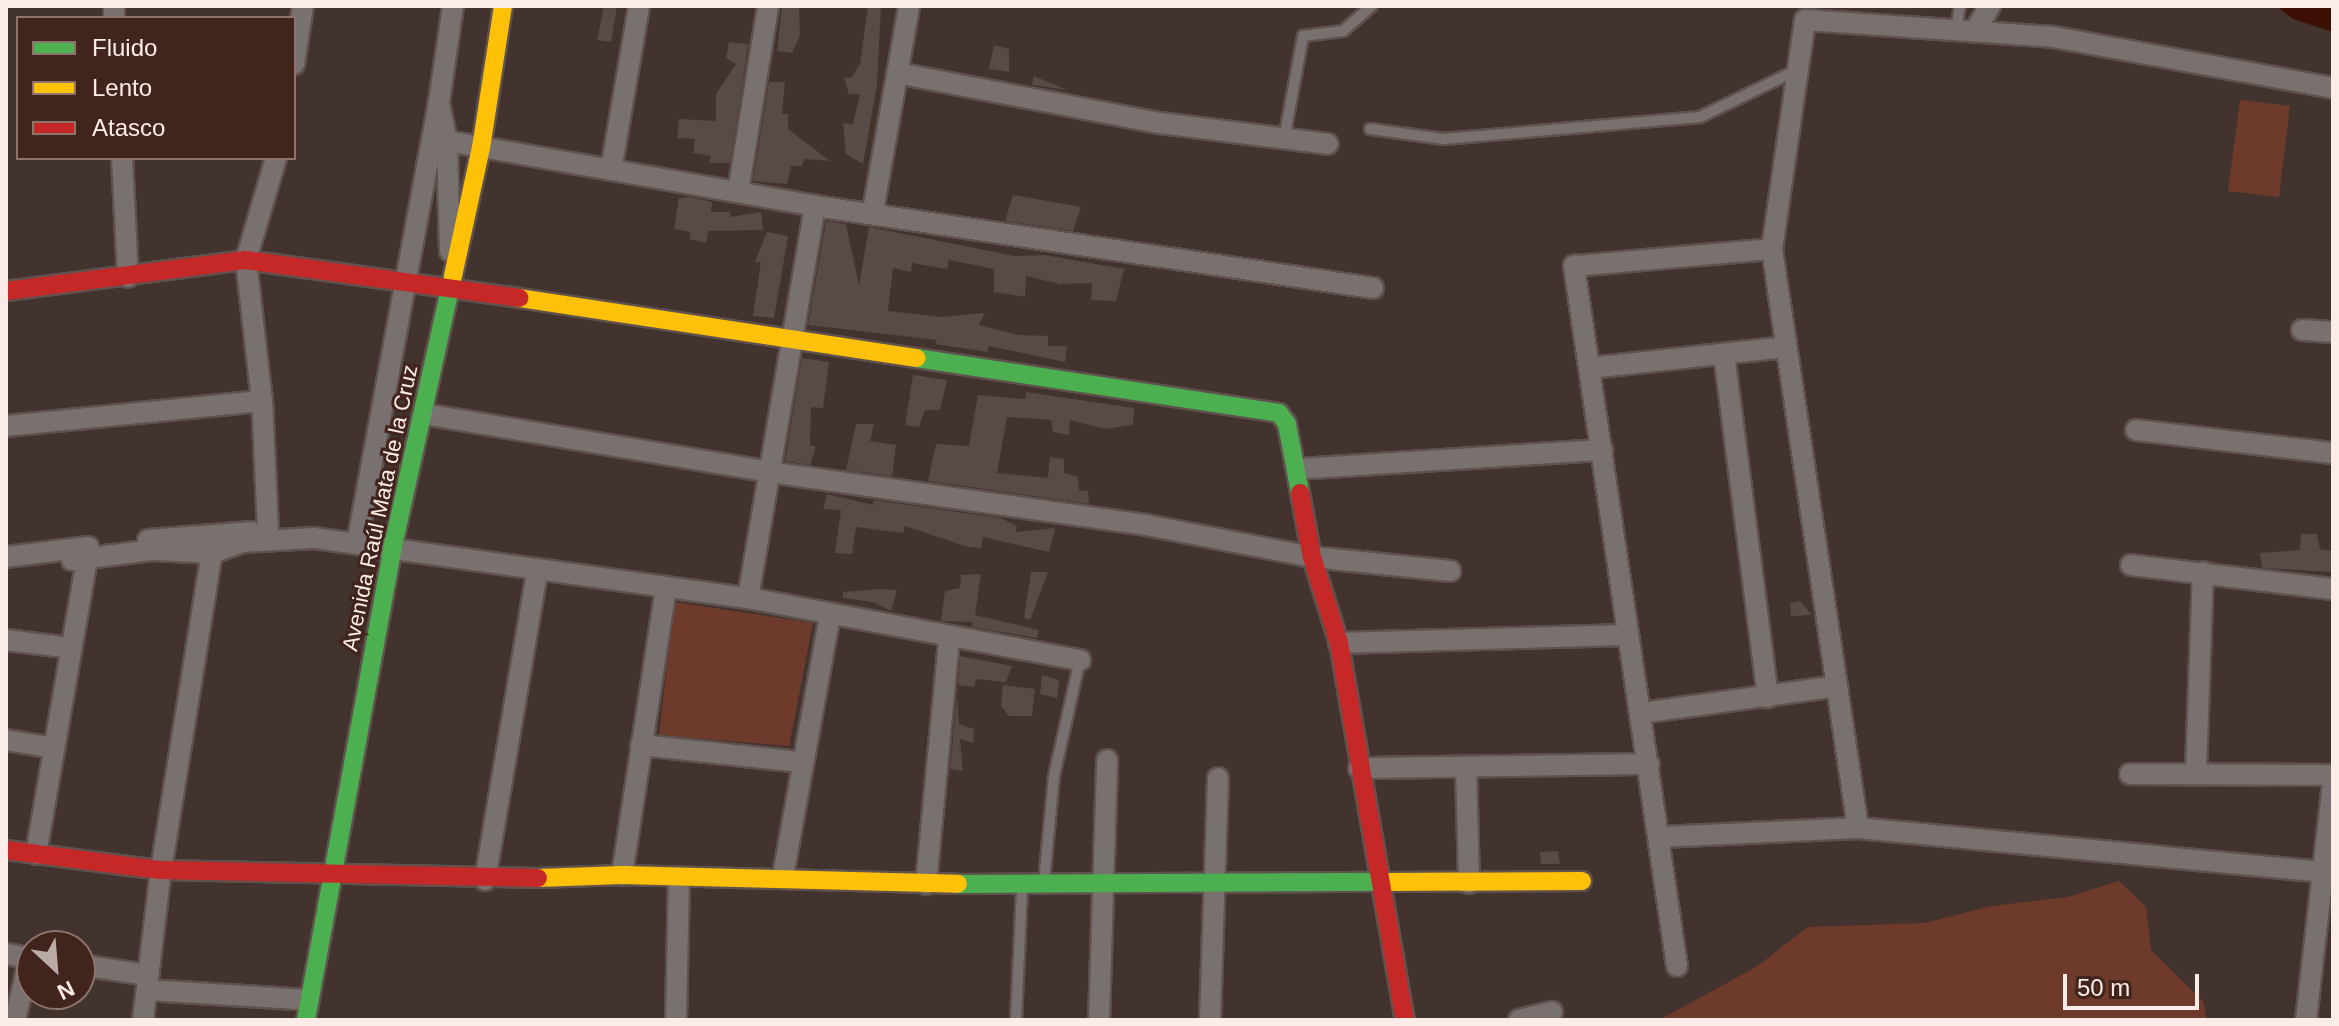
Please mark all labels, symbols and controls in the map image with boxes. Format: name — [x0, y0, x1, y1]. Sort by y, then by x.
legend — [16, 16, 296, 160]
text: Fluido — [92, 34, 157, 61]
text: Lento — [92, 74, 152, 101]
text: Atasco — [92, 114, 165, 141]
street label: Avenida Raúl Mata de la Cruz — [337, 363, 423, 653]
north arrow — [16, 930, 96, 1010]
scale bar — [2067, 958, 2203, 1008]
text: 50 m — [2077, 974, 2130, 1001]
text: N — [53, 976, 78, 1005]

